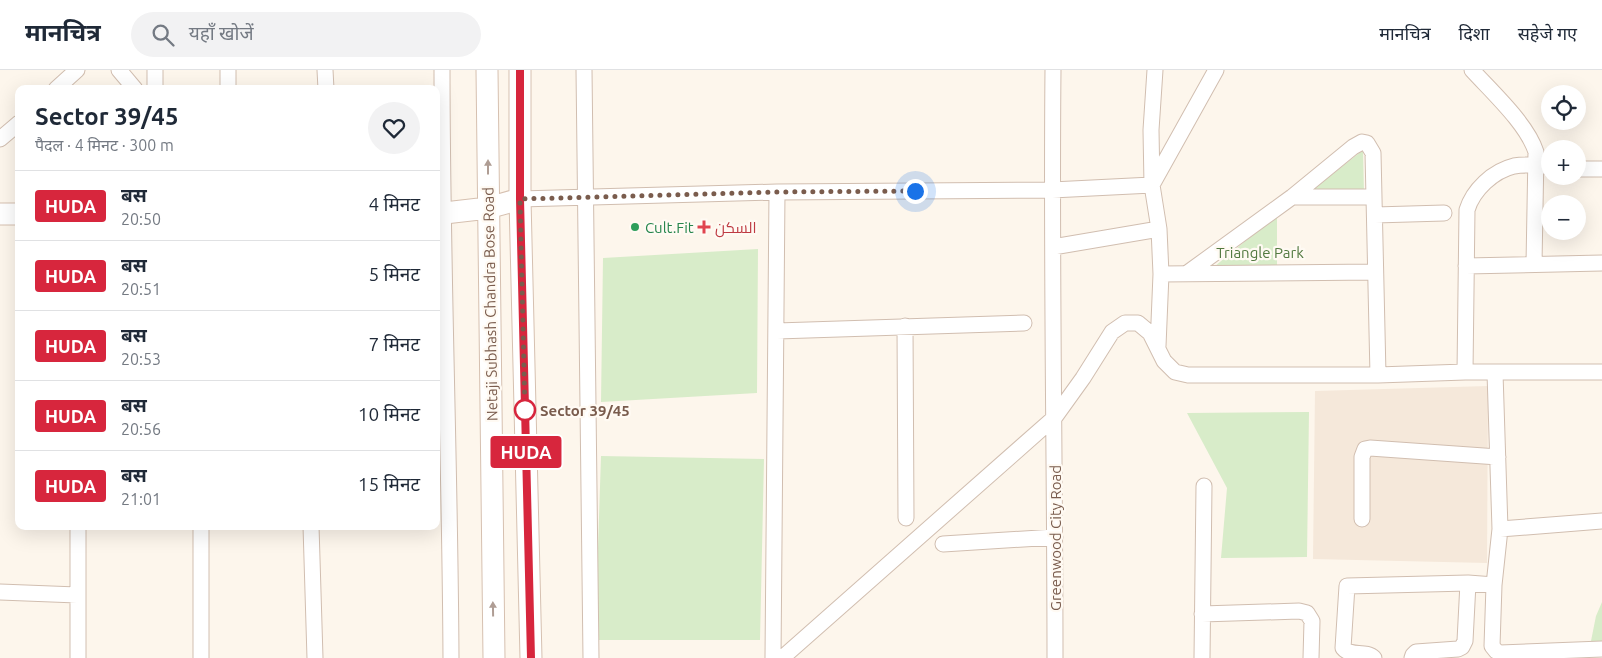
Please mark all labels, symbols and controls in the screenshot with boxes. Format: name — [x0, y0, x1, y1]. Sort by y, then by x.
search box — [131, 12, 481, 57]
text: मानचित्र — [25, 19, 101, 46]
icon: search — [149, 21, 177, 49]
text: यहाँ खोजें — [189, 22, 254, 44]
text: मानचित्र — [1379, 23, 1431, 43]
text: दिशा — [1459, 23, 1490, 43]
text: सहेजे गए — [1518, 23, 1577, 43]
map controls — [1541, 85, 1586, 240]
button: locate — [1541, 85, 1586, 130]
button: heart — [368, 102, 420, 154]
text: Sector 39/45 — [35, 103, 178, 130]
text: पैदल · 4 मिनट · 300 m — [35, 136, 174, 154]
button: + — [1541, 140, 1586, 185]
one-way arrow — [484, 159, 492, 175]
your location — [903, 179, 928, 204]
text: बस — [121, 184, 147, 206]
street label: Netaji Subhash Chandra Bose Road — [479, 187, 501, 421]
text: 4 मिनट — [369, 193, 420, 215]
button: − — [1541, 195, 1586, 240]
text: HUDA — [45, 196, 96, 216]
text: 20:50 — [121, 210, 161, 228]
place label: Cult.Fit — [645, 219, 694, 236]
place label: السكن — [715, 219, 756, 238]
marker: السكن — [697, 220, 711, 234]
marker: Cult.Fit — [629, 221, 641, 233]
park label: Triangle Park — [1216, 244, 1304, 261]
text: बस — [121, 254, 147, 276]
text: 5 मिनट — [369, 263, 420, 285]
text: HUDA — [45, 266, 96, 286]
text: 20:51 — [121, 280, 161, 298]
text: बस — [121, 324, 147, 346]
text: 7 मिनट — [369, 333, 420, 355]
text: HUDA — [45, 336, 96, 356]
text: 20:53 — [121, 350, 161, 368]
text: बस — [121, 394, 147, 416]
marker: Sector 39/45 — [514, 399, 536, 421]
place label: Sector 39/45 — [540, 402, 630, 419]
text: 10 मिनट — [358, 403, 420, 425]
text: HUDA — [45, 406, 96, 426]
text: 20:56 — [121, 420, 161, 438]
line badge: HUDA — [491, 436, 561, 468]
text: HUDA — [500, 442, 552, 462]
text: बस — [121, 464, 147, 486]
street label: Greenwood City Road — [1047, 465, 1064, 611]
text: 15 मिनट — [358, 473, 420, 495]
text: HUDA — [45, 476, 96, 496]
text: 21:01 — [121, 490, 161, 508]
one-way arrow — [489, 601, 497, 617]

